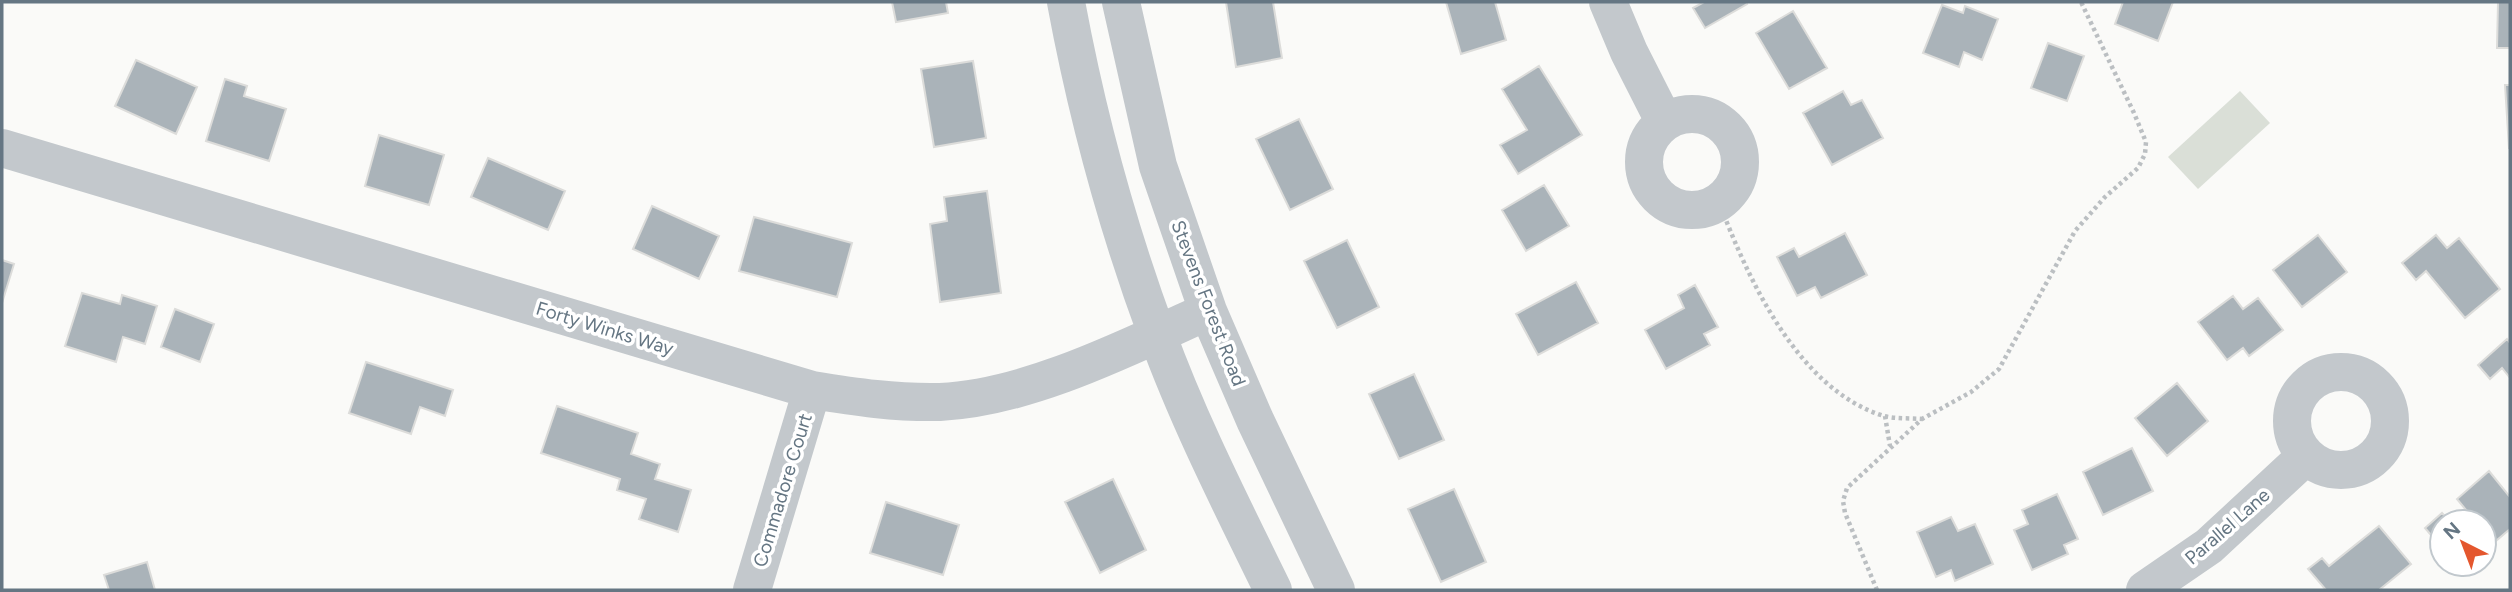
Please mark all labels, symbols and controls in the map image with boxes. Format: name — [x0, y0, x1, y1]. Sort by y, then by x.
street label: Stevens Forest Road — [1166, 217, 1251, 389]
street label: Forty Winks Way — [533, 297, 676, 360]
street label: Commadore Court — [748, 411, 817, 570]
street label: Parallel Lane — [2180, 483, 2274, 569]
north arrow — [2428, 508, 2498, 578]
text: N — [2439, 517, 2465, 544]

